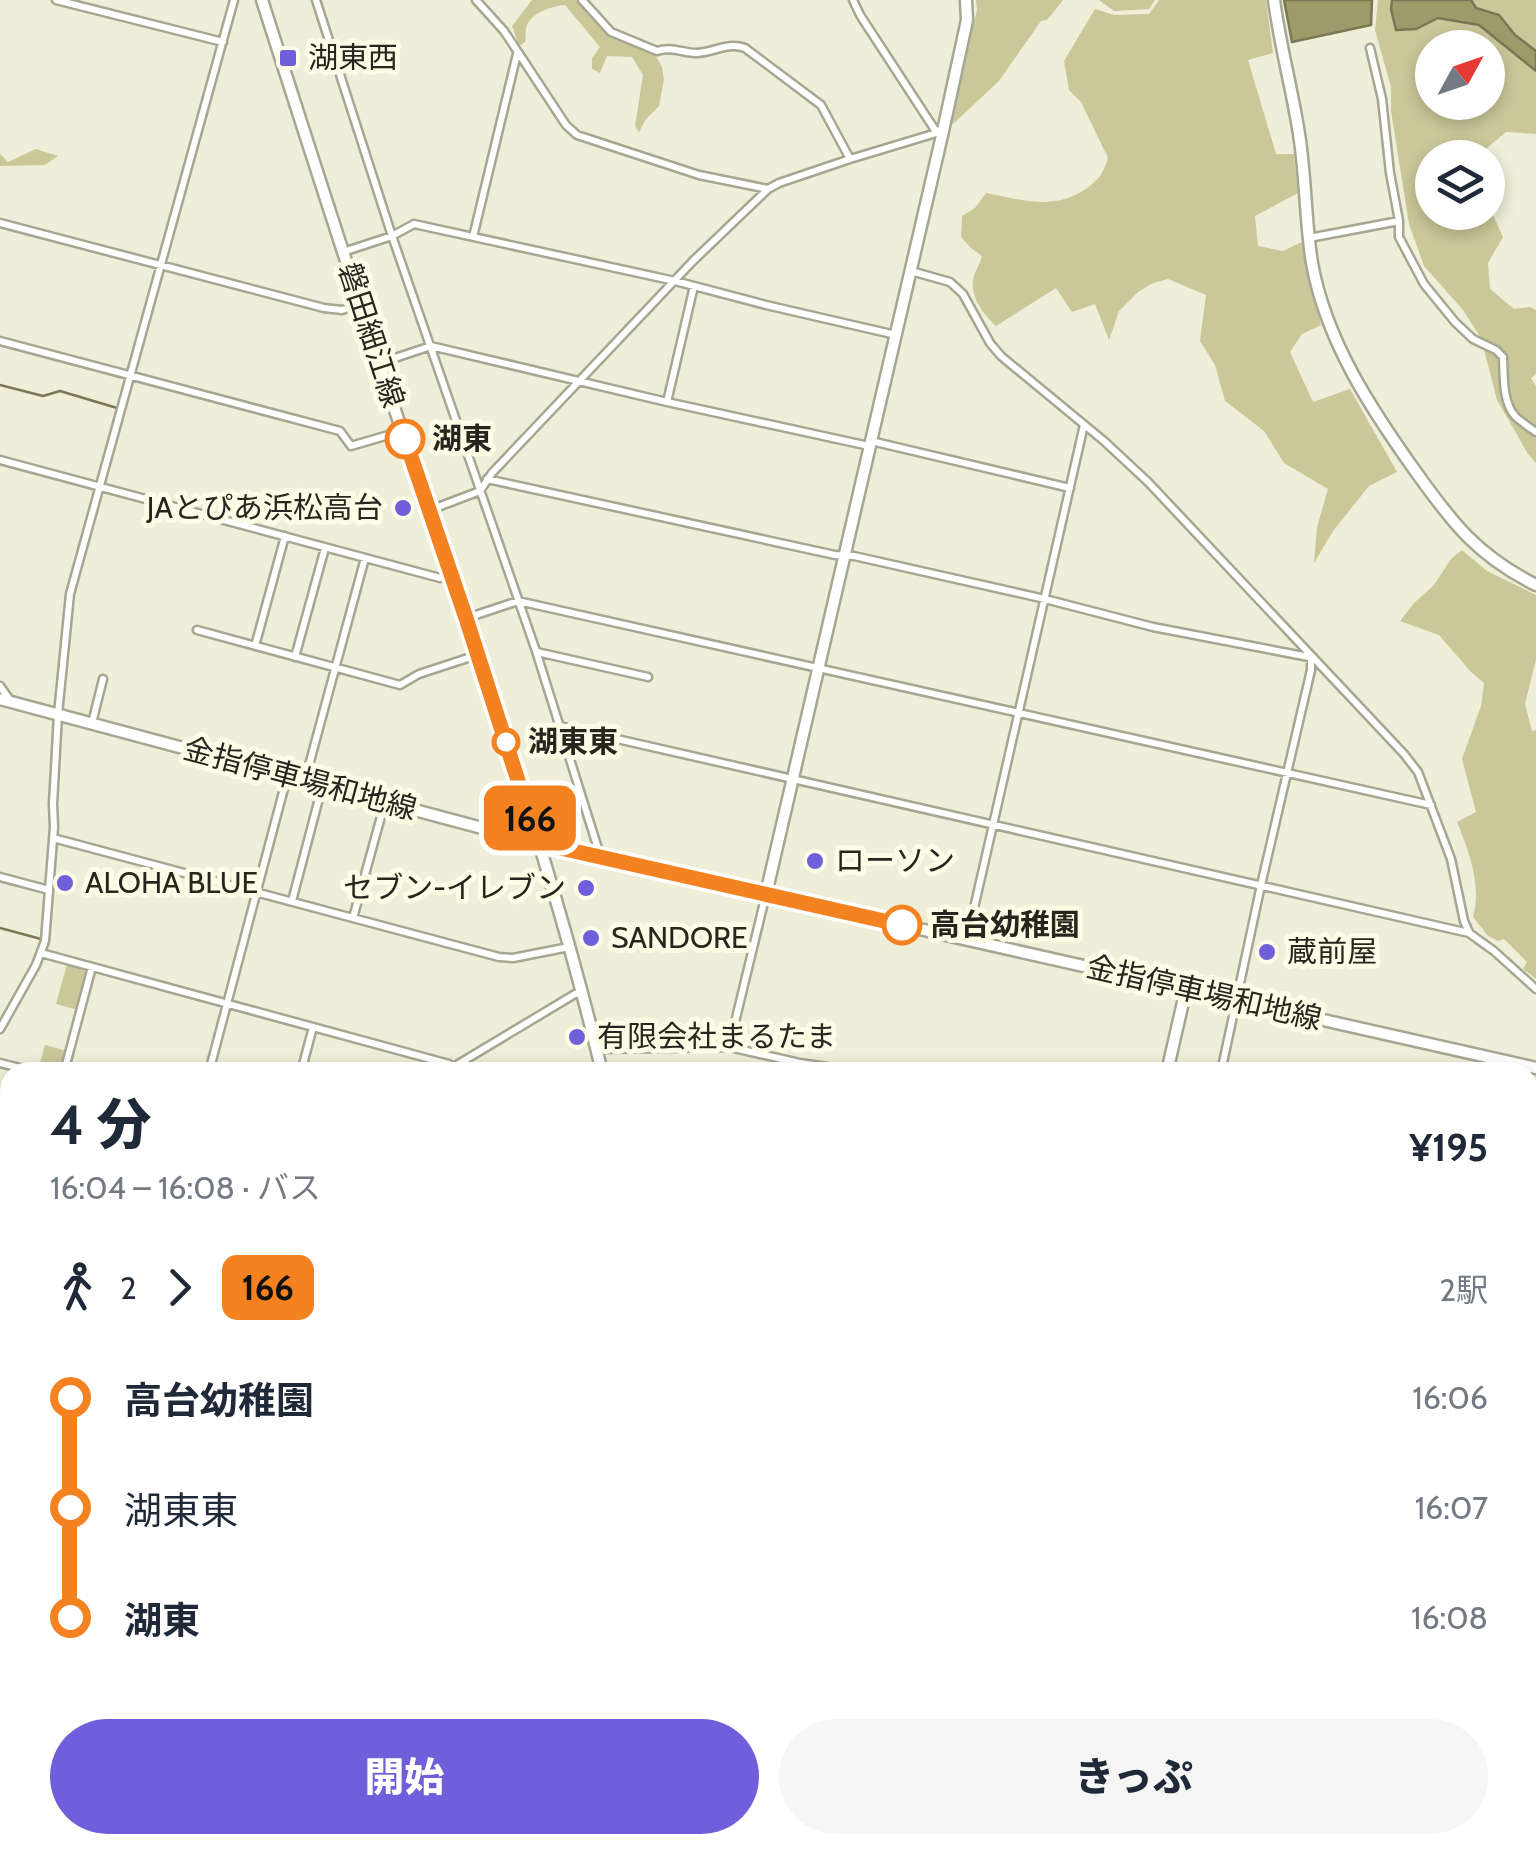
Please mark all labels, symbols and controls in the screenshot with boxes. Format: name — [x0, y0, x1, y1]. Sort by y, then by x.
north arrow — [1415, 30, 1505, 120]
map controls — [1415, 30, 1505, 230]
place label: 湖東西 — [308, 39, 398, 76]
marker: 湖東西 — [277, 47, 299, 69]
button: layers — [1415, 140, 1505, 230]
street label: 磐田細江線 — [331, 258, 412, 412]
marker: 湖東 — [386, 420, 424, 458]
place label: 湖東 — [432, 420, 492, 457]
place label: JAとぴあ浜松高台 — [146, 489, 383, 526]
marker: JAとぴあ浜松高台 — [392, 497, 414, 519]
place label: 湖東東 — [528, 723, 618, 760]
marker: 湖東東 — [493, 729, 519, 755]
street label: 金指停車場和地線 — [179, 730, 421, 827]
line badge: 166 — [472, 786, 588, 850]
text: 166 — [504, 797, 556, 840]
place label: ローソン — [835, 842, 955, 879]
marker: ローソン — [804, 850, 826, 872]
place label: ALOHA BLUE — [85, 864, 258, 901]
place label: セブン-イレブン — [343, 869, 566, 906]
marker: ALOHA BLUE — [54, 872, 76, 894]
marker: セブン-イレブン — [575, 877, 597, 899]
marker: 高台幼稚園 — [883, 906, 921, 944]
place label: 高台幼稚園 — [930, 906, 1080, 943]
place label: SANDORE — [611, 919, 748, 956]
marker: SANDORE — [580, 927, 602, 949]
place label: 蔵前屋 — [1287, 933, 1377, 970]
marker: 蔵前屋 — [1256, 941, 1278, 963]
street label: 金指停車場和地線 — [1083, 947, 1325, 1038]
place label: 有限会社まるたま — [597, 1018, 836, 1055]
marker: 有限会社まるたま — [566, 1026, 588, 1048]
text: 4 分 — [50, 1091, 152, 1158]
text: ¥195 — [1409, 1124, 1488, 1171]
text: 16:04 – 16:08 · バス — [50, 1168, 321, 1207]
icon: walk — [50, 1260, 105, 1315]
icon: forward — [152, 1260, 207, 1315]
text: 166 — [242, 1266, 294, 1309]
text: 2 — [120, 1268, 137, 1307]
text: 2駅 — [1439, 1270, 1488, 1309]
text: 高台幼稚園 — [124, 1377, 314, 1424]
text: 16:06 — [1412, 1378, 1488, 1417]
text: 湖東東 — [124, 1487, 238, 1534]
text: 16:07 — [1415, 1488, 1488, 1527]
text: 湖東 — [124, 1597, 200, 1644]
text: 16:08 — [1411, 1598, 1488, 1637]
button: 開始 — [50, 1719, 759, 1834]
button: きっぷ — [779, 1719, 1488, 1834]

